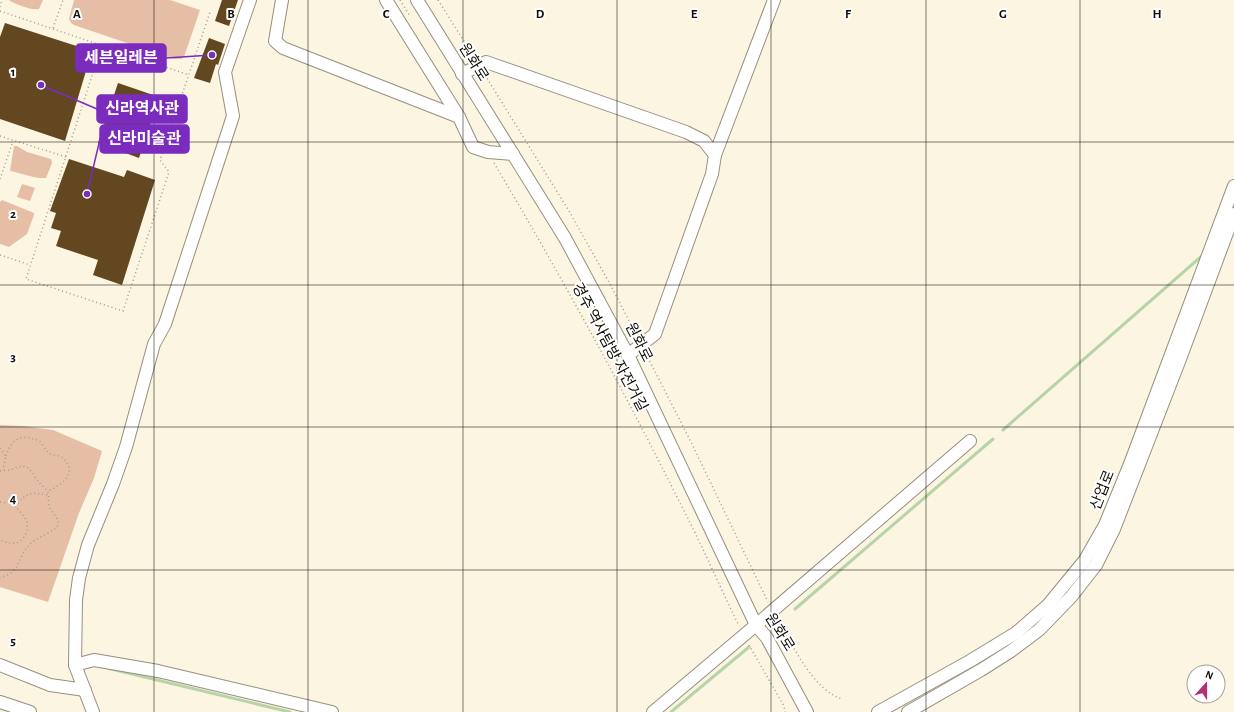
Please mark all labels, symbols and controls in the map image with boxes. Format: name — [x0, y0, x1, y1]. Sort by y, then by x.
text: A — [73, 8, 81, 21]
text: B — [227, 8, 235, 21]
text: C — [383, 8, 390, 21]
text: D — [536, 8, 545, 21]
text: E — [691, 8, 698, 21]
text: F — [845, 8, 852, 21]
text: G — [999, 8, 1007, 21]
text: H — [1152, 8, 1162, 21]
street label: 원화로 — [456, 40, 492, 84]
callout: 세븐일레븐 — [76, 44, 166, 72]
text: 세븐일레븐 — [84, 49, 158, 66]
text: 1 — [11, 66, 15, 79]
callout: 신라역사관 — [97, 95, 187, 123]
text: 신라역사관 — [105, 100, 179, 117]
callout: 신라미술관 — [100, 125, 189, 153]
text: 신라미술관 — [107, 130, 181, 147]
text: 2 — [10, 208, 16, 221]
street label: 경주 역사탐방 자전거길 — [569, 280, 651, 414]
street label: 원화로 — [622, 320, 656, 364]
text: 3 — [10, 351, 16, 364]
street label: 산업로 — [1087, 468, 1117, 512]
text: 4 — [10, 493, 17, 506]
street label: 원화로 — [762, 610, 798, 654]
text: 5 — [10, 635, 16, 648]
north arrow — [1186, 664, 1226, 704]
text: N — [1204, 669, 1215, 682]

